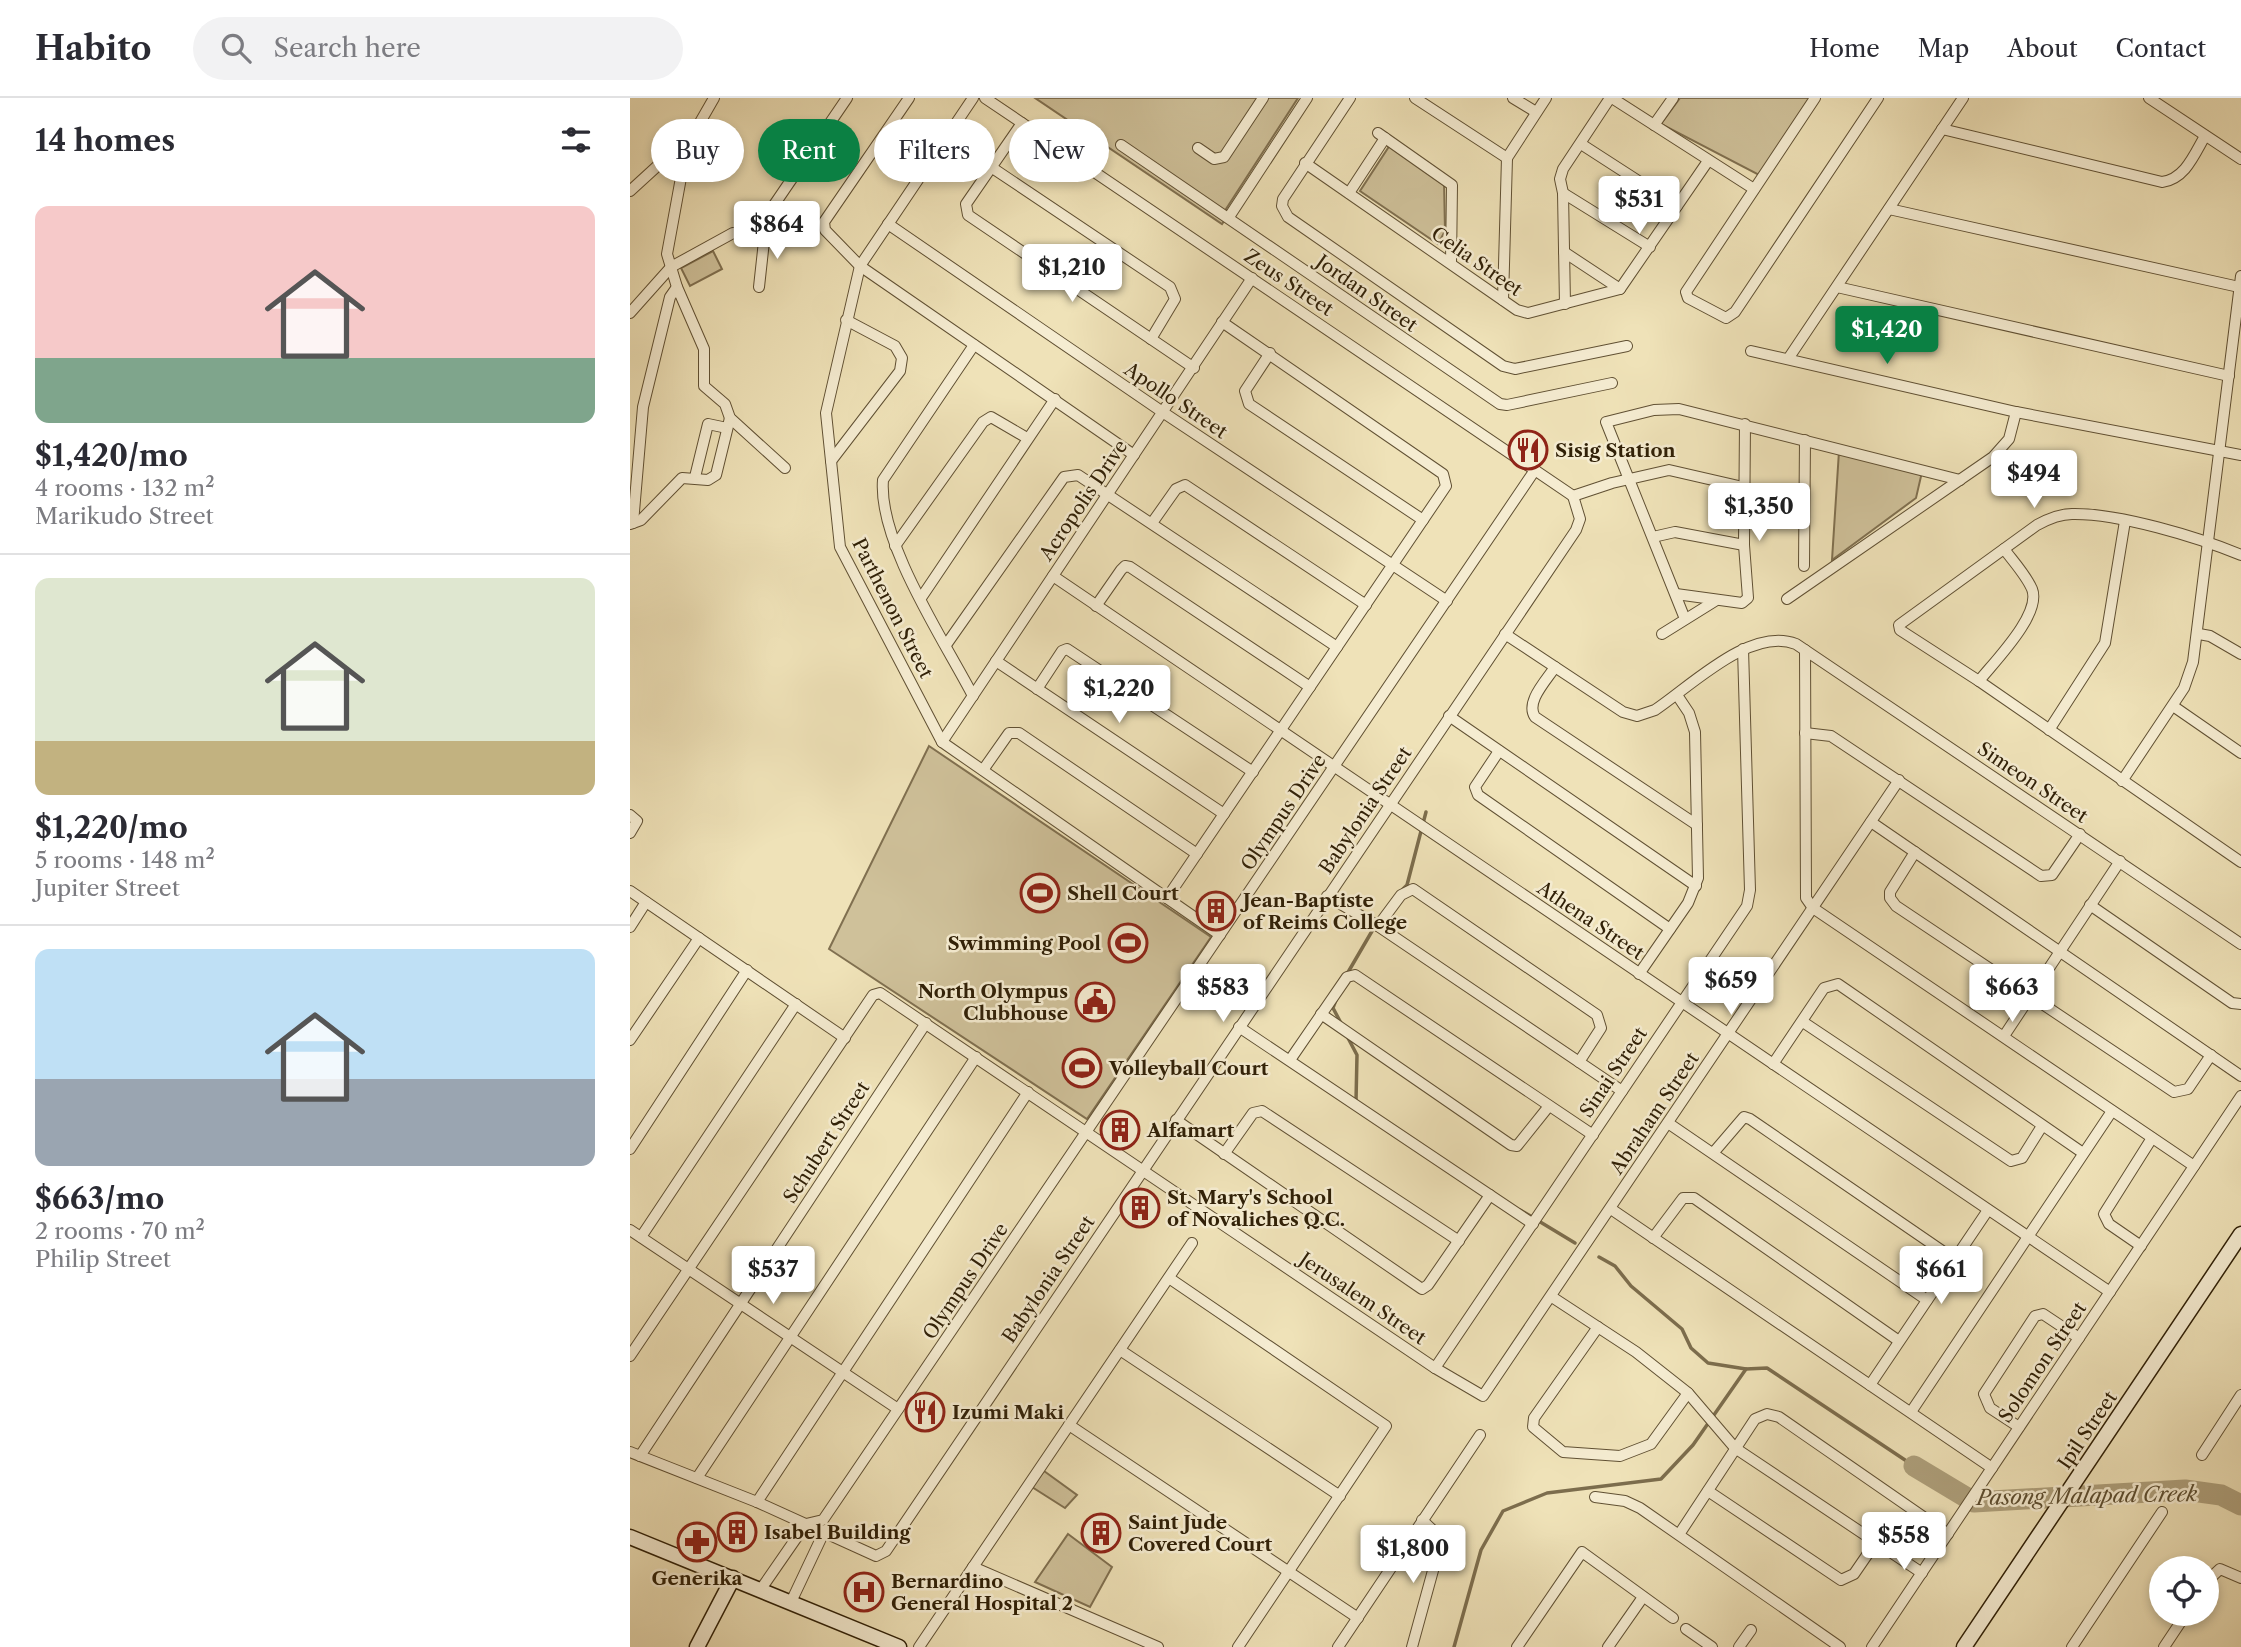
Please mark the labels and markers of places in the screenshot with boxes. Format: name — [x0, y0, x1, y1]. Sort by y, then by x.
pin: $531 — [1598, 176, 1680, 236]
pin: $864 — [736, 202, 818, 261]
pin: $1,210 — [1015, 244, 1129, 304]
pin: $1,420 — [1830, 306, 1944, 366]
restaurant icon: Sisig Station — [1507, 429, 1549, 471]
place label: Sisig Station — [1555, 439, 1676, 462]
pin: $494 — [1993, 450, 2075, 510]
pin: $1,350 — [1702, 484, 1816, 543]
pin: $1,220 — [1062, 666, 1176, 725]
sports icon: Shell Court — [1019, 872, 1061, 914]
place label: Shell Court — [1067, 882, 1179, 905]
place label: Jean-Baptiste of Reims College — [1240, 889, 1407, 934]
building icon: Jean-Baptiste of Reims College — [1195, 890, 1237, 932]
sports icon: Swimming Pool — [1107, 922, 1149, 964]
place label: Swimming Pool — [947, 932, 1101, 955]
pin: $659 — [1690, 958, 1772, 1017]
pin: $583 — [1182, 964, 1264, 1024]
pin: $663 — [1971, 964, 2053, 1024]
place label: North Olympus Clubhouse — [918, 980, 1068, 1025]
public building icon: North Olympus Clubhouse — [1074, 981, 1116, 1023]
sports icon: Volleyball Court — [1061, 1047, 1103, 1089]
place label: Volleyball Court — [1108, 1057, 1269, 1080]
building icon: Alfamart — [1099, 1109, 1141, 1151]
place label: Alfamart — [1146, 1119, 1235, 1142]
place label: St. Mary's School of Novaliches Q.C. — [1167, 1186, 1345, 1231]
building icon: St. Mary's School of Novaliches Q.C. — [1119, 1187, 1161, 1229]
pin: $537 — [732, 1246, 814, 1306]
pin: $661 — [1900, 1246, 1982, 1306]
restaurant icon: Izumi Maki — [904, 1391, 946, 1433]
place label: Izumi Maki — [952, 1401, 1064, 1424]
building icon: Isabel Building — [716, 1511, 758, 1553]
place label: Saint Jude Covered Court — [1128, 1511, 1273, 1556]
building icon: Saint Jude Covered Court — [1080, 1512, 1122, 1554]
pin: $558 — [1863, 1512, 1945, 1572]
pharmacy icon: Generika — [676, 1521, 718, 1563]
place label: Isabel Building — [764, 1521, 912, 1544]
pin: $1,800 — [1356, 1526, 1470, 1585]
place label: Generika — [651, 1567, 744, 1590]
place label: Bernardino General Hospital 2 — [891, 1570, 1073, 1615]
hospital icon: Bernardino General Hospital 2 — [843, 1571, 885, 1613]

